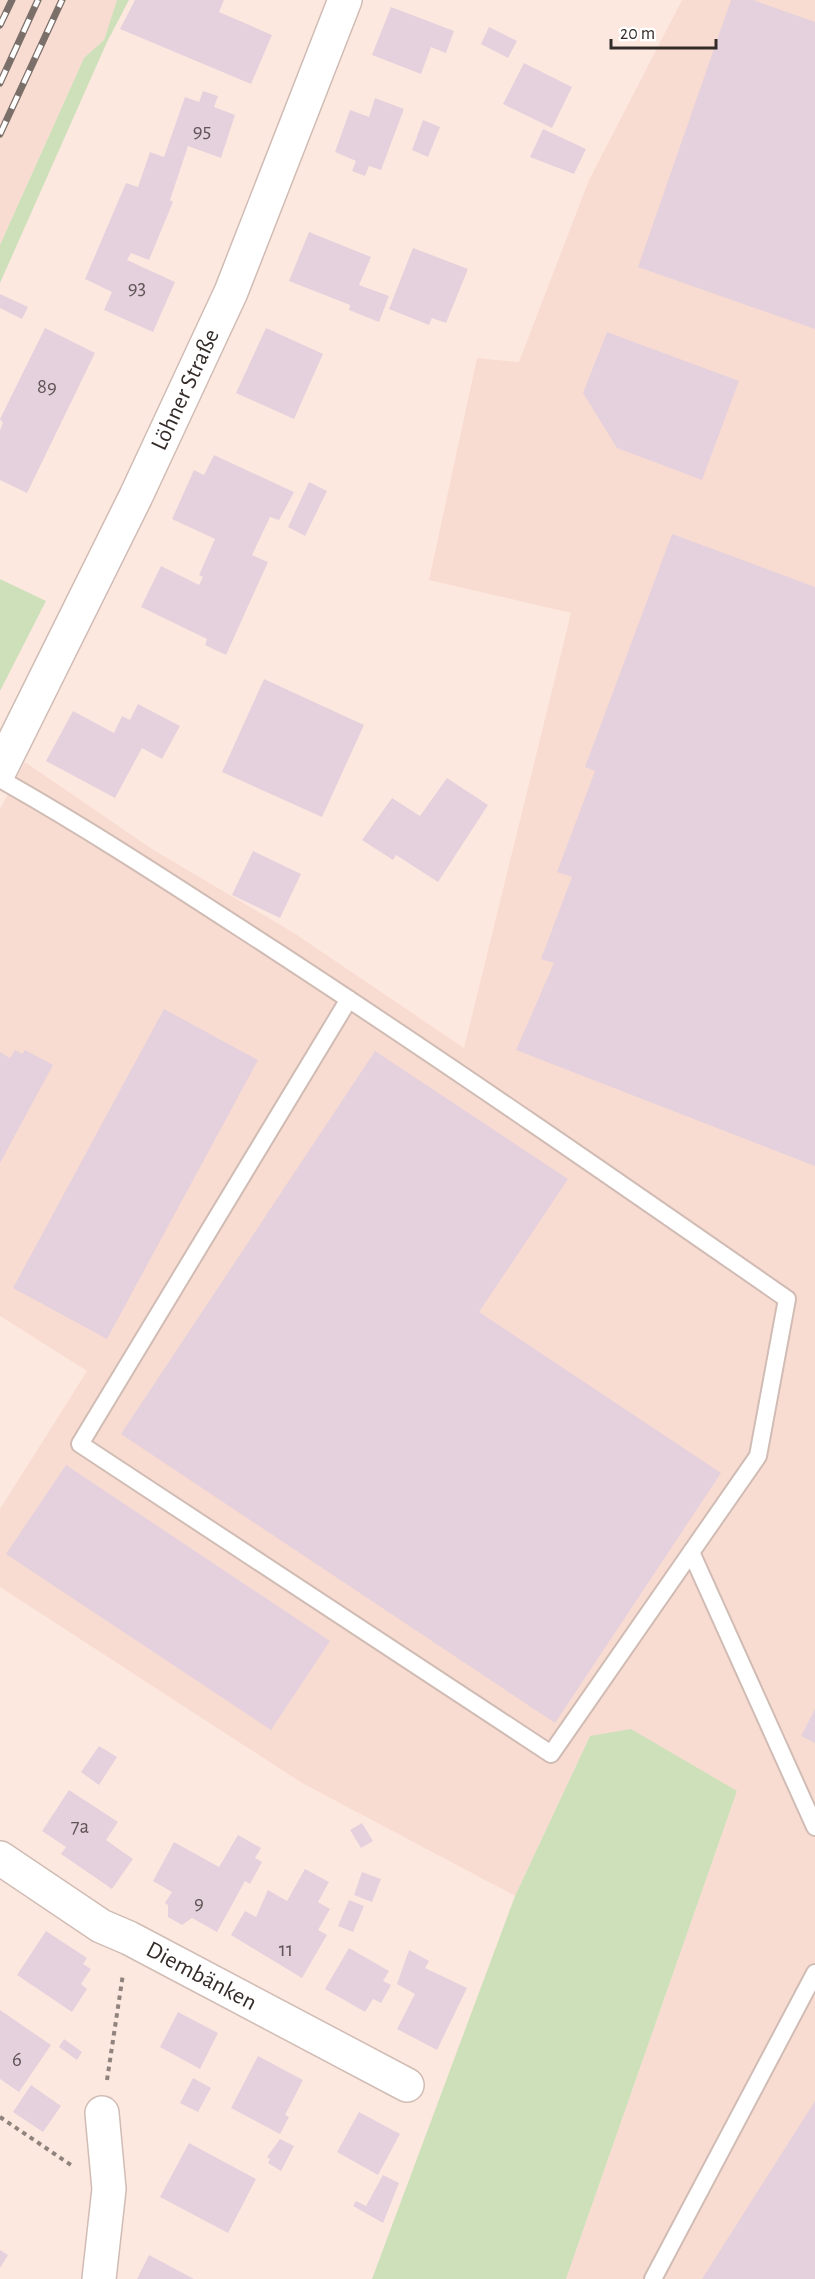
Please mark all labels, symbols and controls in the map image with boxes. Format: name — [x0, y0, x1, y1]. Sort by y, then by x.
scale bar — [611, 12, 716, 50]
text: 20 m — [620, 25, 655, 43]
house number: 95 — [193, 120, 211, 141]
house number: 93 — [128, 277, 146, 298]
street label: Löhner Straße — [147, 325, 224, 454]
house number: 89 — [37, 376, 57, 397]
house number: 7a — [71, 1816, 90, 1837]
house number: 9 — [194, 1892, 204, 1913]
street label: Diembänken — [142, 1937, 260, 2015]
house number: 11 — [279, 1939, 293, 1960]
house number: 6 — [12, 2049, 22, 2070]

